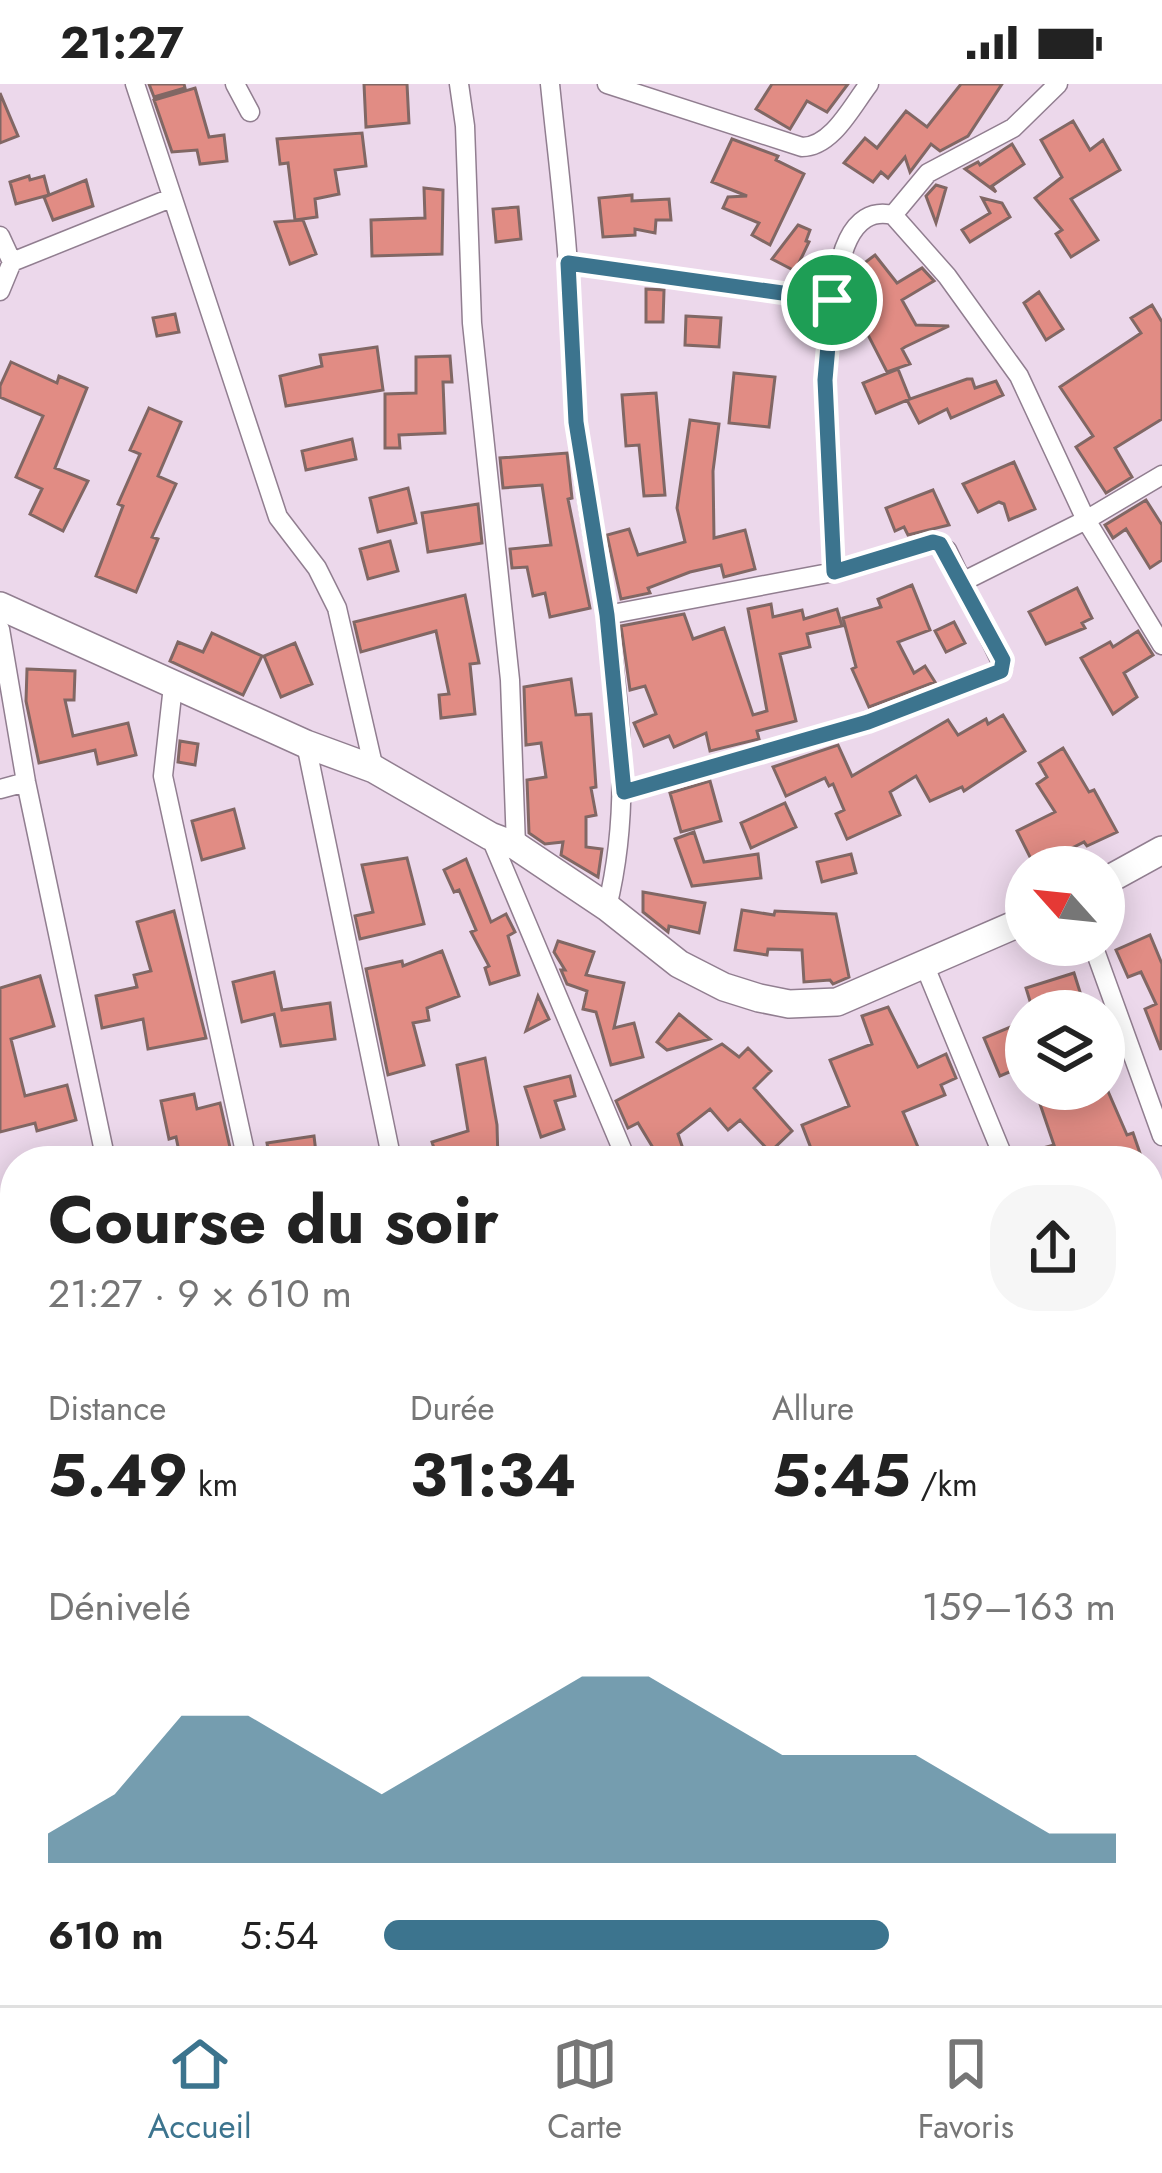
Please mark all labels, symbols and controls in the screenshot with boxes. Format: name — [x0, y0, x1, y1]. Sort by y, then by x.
text: 21:27 — [60, 10, 184, 75]
pin — [781, 249, 883, 351]
icon: arrive — [799, 267, 865, 333]
north arrow — [1005, 846, 1125, 966]
map controls — [1005, 846, 1125, 1110]
button: layers — [1005, 990, 1125, 1110]
text: Course du soir — [48, 1172, 499, 1268]
button: share — [990, 1185, 1116, 1311]
text: 21:27 · 9 × 610 m — [48, 1265, 352, 1322]
text: Distance — [48, 1385, 166, 1432]
text: Durée — [410, 1385, 495, 1432]
text: Allure — [772, 1385, 854, 1432]
text: 5.49 — [48, 1432, 188, 1519]
text: 31:34 — [410, 1432, 576, 1519]
text: 5:45 — [772, 1432, 911, 1519]
text: km — [188, 1461, 238, 1508]
text: /km — [911, 1461, 978, 1508]
text: Dénivelé — [48, 1578, 191, 1635]
text: 159–163 m — [922, 1578, 1116, 1635]
text: 610 m — [48, 1907, 163, 1964]
text: 5:54 — [240, 1907, 318, 1964]
tab: Accueil — [148, 2031, 252, 2150]
tab: Carte — [547, 2031, 622, 2150]
tab: Favoris — [918, 2031, 1014, 2150]

